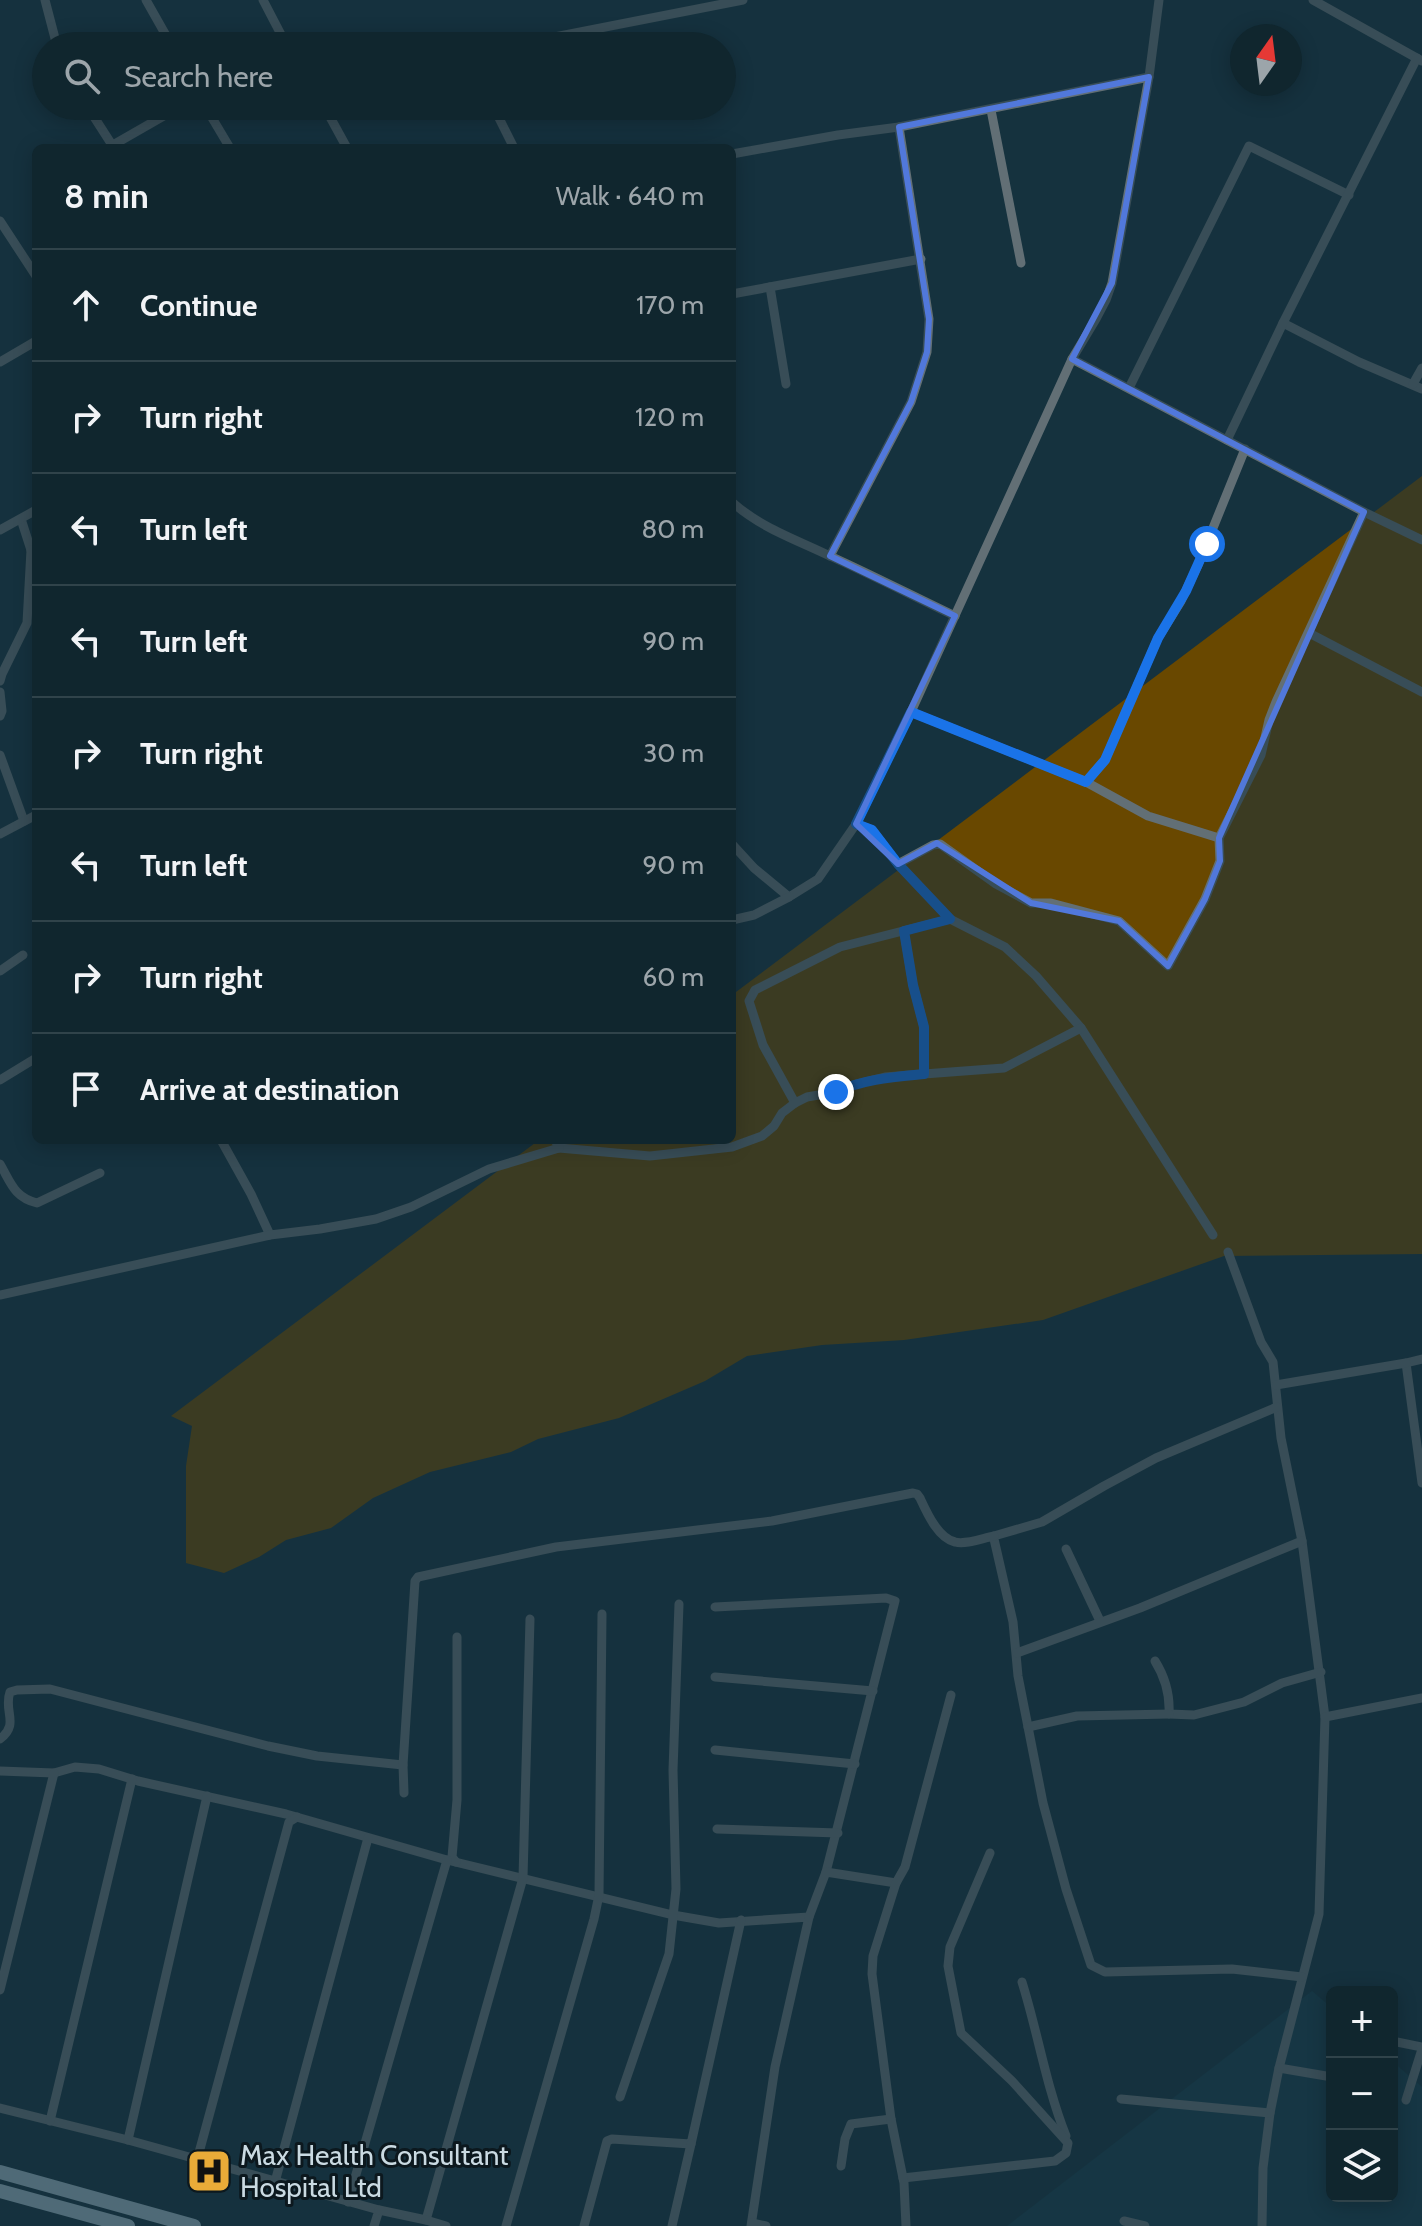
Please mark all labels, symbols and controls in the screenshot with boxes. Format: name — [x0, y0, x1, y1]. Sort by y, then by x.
north arrow — [1230, 24, 1302, 96]
search box — [32, 32, 736, 120]
icon: search — [60, 54, 104, 98]
text: Search here — [124, 58, 273, 95]
text: 8 min — [64, 175, 149, 217]
text: Walk · 640 m — [556, 180, 704, 212]
icon: ahead — [64, 283, 108, 327]
text: Continue — [140, 287, 257, 324]
text: 170 m — [636, 289, 704, 321]
icon: right — [64, 395, 108, 439]
text: Turn right — [140, 399, 263, 436]
text: 120 m — [635, 401, 704, 433]
icon: left — [64, 507, 108, 551]
text: Turn left — [140, 511, 248, 548]
text: 80 m — [641, 513, 704, 545]
route start — [1189, 526, 1225, 562]
icon: left — [64, 619, 108, 663]
text: Turn left — [140, 623, 248, 660]
text: 90 m — [642, 625, 704, 657]
icon: right — [64, 731, 108, 775]
text: Turn right — [140, 735, 263, 772]
text: 30 m — [643, 737, 704, 769]
icon: left — [64, 843, 108, 887]
text: Turn left — [140, 847, 248, 884]
text: 90 m — [642, 849, 704, 881]
icon: right — [64, 955, 108, 999]
text: Turn right — [140, 959, 263, 996]
text: 60 m — [642, 961, 704, 993]
icon: arrive — [64, 1067, 108, 1111]
text: Arrive at destination — [140, 1071, 400, 1108]
route end — [818, 1074, 854, 1110]
map controls — [1326, 1986, 1398, 2202]
button: + — [1326, 1986, 1398, 2058]
button: − — [1326, 2058, 1398, 2130]
button: layers — [1326, 2130, 1398, 2202]
place label: Max Health Consultant Hospital Ltd — [240, 2138, 509, 2204]
hospital icon: Max Health Consultant Hospital Ltd — [185, 2147, 233, 2195]

